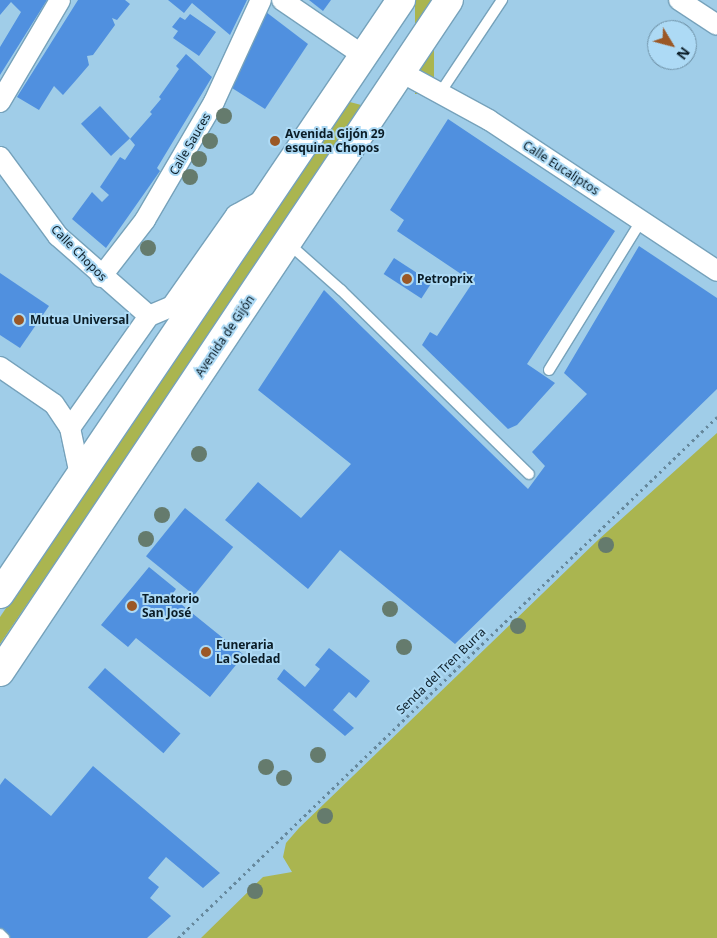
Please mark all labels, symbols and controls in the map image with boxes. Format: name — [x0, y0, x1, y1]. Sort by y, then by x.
north arrow — [647, 20, 697, 70]
text: N — [673, 43, 695, 64]
street label: Calle Sauces — [166, 110, 214, 178]
place label: Avenida Gijón 29 esquina Chopos — [285, 127, 385, 155]
marker: Avenida Gijón 29 esquina Chopos — [269, 135, 281, 147]
street label: Calle Eucaliptos — [520, 138, 602, 198]
street label: Calle Chopos — [48, 222, 110, 284]
place label: Petroprix — [417, 272, 473, 286]
marker: Petroprix — [401, 273, 413, 285]
street label: Avenida de Gijón — [192, 293, 258, 379]
marker: Mutua Universal — [12, 313, 26, 327]
place label: Mutua Universal — [30, 313, 129, 327]
place label: Tanatorio San José — [142, 592, 199, 620]
marker: Tanatorio San José — [126, 600, 138, 612]
street label: Senda del Tren Burra — [394, 625, 488, 717]
place label: Funeraria La Soledad — [216, 638, 280, 666]
marker: Funeraria La Soledad — [200, 646, 212, 658]

